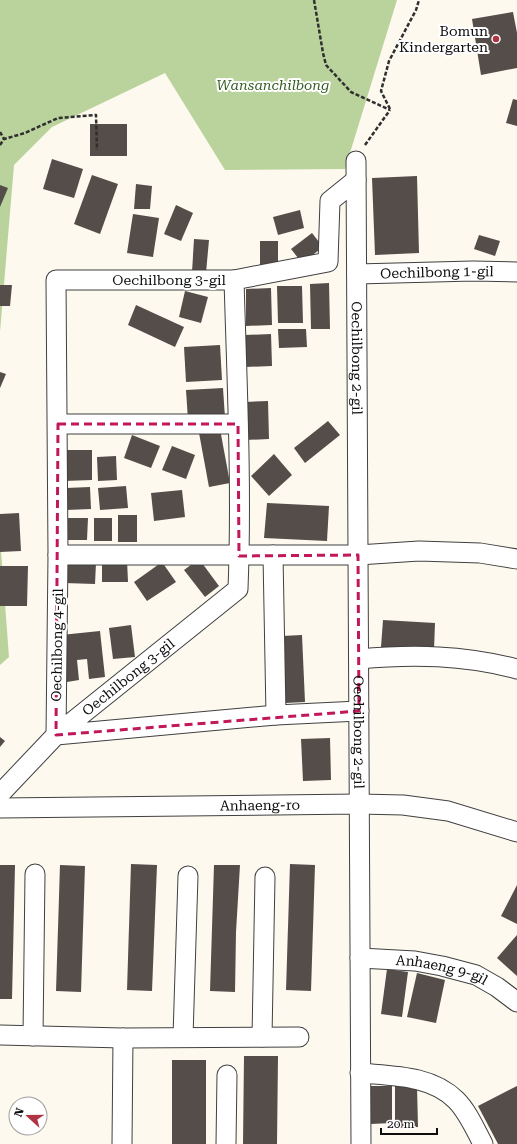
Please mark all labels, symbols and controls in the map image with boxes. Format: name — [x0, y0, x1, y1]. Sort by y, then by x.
place label: Bomun Kindergarten — [399, 23, 488, 55]
marker: Bomun Kindergarten — [491, 34, 501, 44]
park label: Wansanchilbong — [217, 77, 329, 93]
street label: Oechilbong 1-gil — [380, 263, 495, 281]
street label: Oechilbong 3-gil — [112, 272, 226, 288]
street label: Oechilbong 2-gil — [349, 301, 365, 415]
street label: Oechilbong 4-gil — [48, 587, 66, 702]
street label: Oechilbong 3-gil — [79, 635, 178, 719]
street label: Oechilbong 2-gil — [351, 675, 367, 789]
street label: Anhaeng-ro — [220, 797, 300, 814]
street label: Anhaeng 9-gil — [395, 952, 491, 988]
north arrow — [8, 1096, 48, 1136]
text: N — [12, 1106, 27, 1119]
scale bar — [381, 1110, 437, 1136]
text: 20 m — [387, 1117, 414, 1131]

